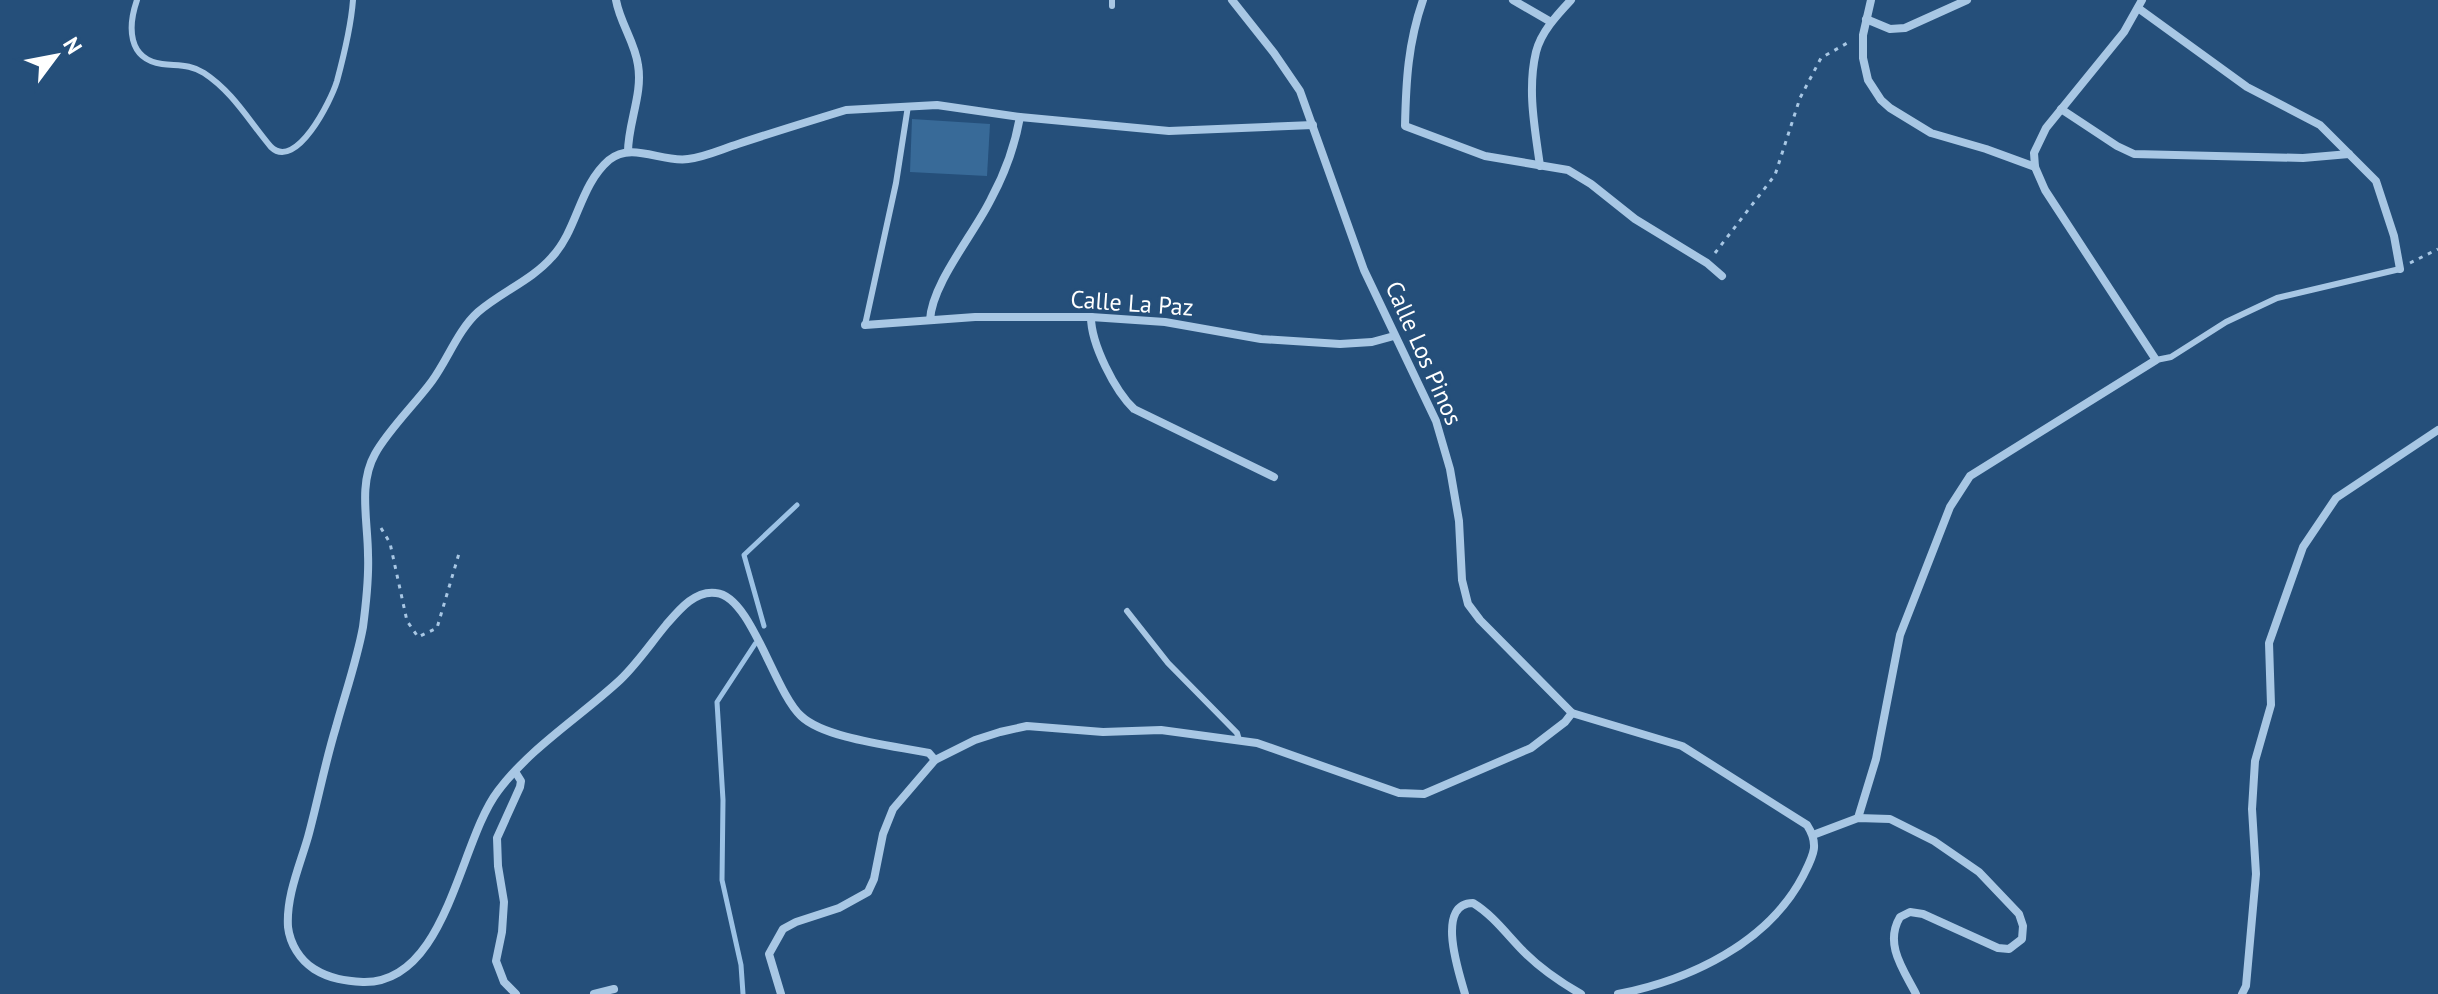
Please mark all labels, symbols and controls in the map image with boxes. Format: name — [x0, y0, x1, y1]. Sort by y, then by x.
north arrow — [16, 16, 96, 96]
text: N — [57, 32, 89, 59]
street label: Calle Los Pinos — [1378, 276, 1470, 430]
street label: Calle La Paz — [1069, 283, 1195, 323]

